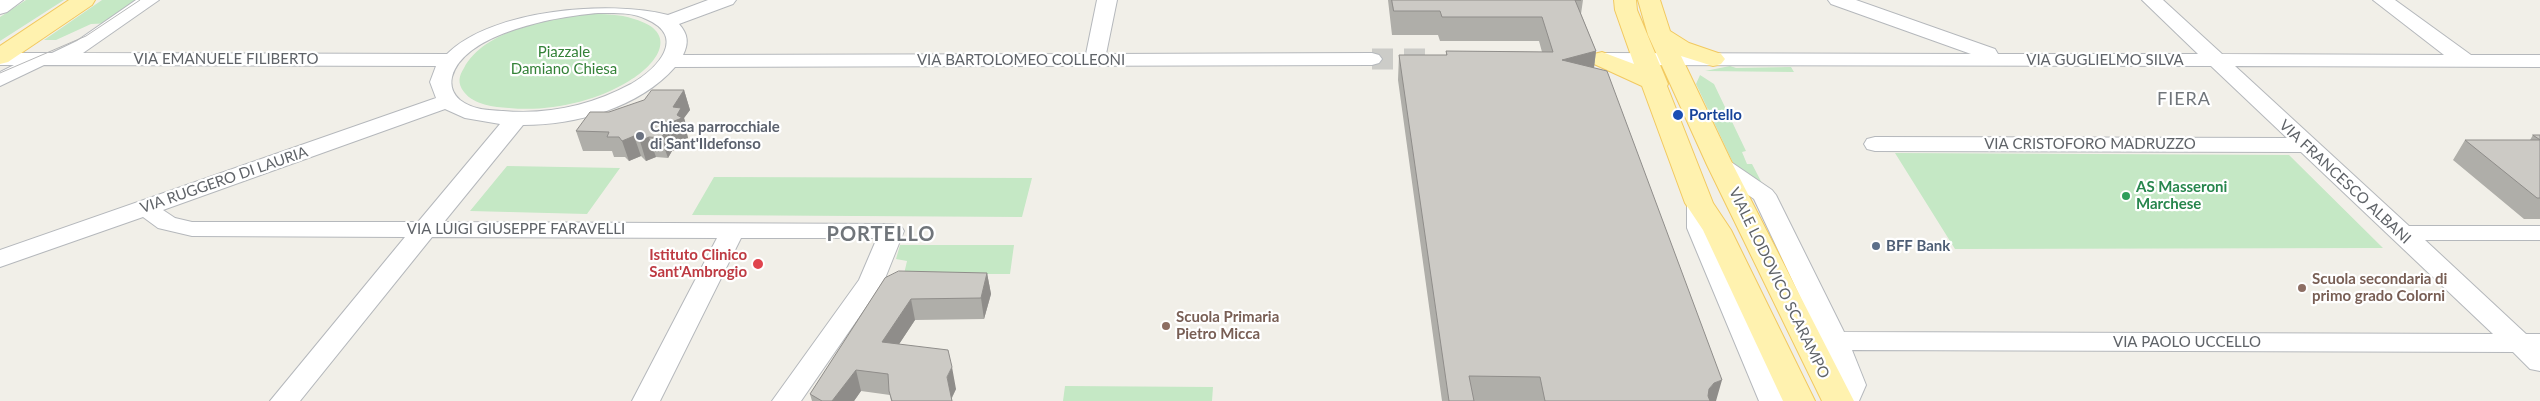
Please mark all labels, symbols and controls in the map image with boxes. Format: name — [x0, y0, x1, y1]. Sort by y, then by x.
park label: Piazzale Damiano Chiesa — [511, 43, 617, 78]
street label: VIA EMANUELE FILIBERTO — [134, 50, 318, 68]
street label: VIA BARTOLOMEO COLLEONI — [917, 51, 1125, 69]
street label: VIA GUGLIELMO SILVA — [2026, 51, 2184, 69]
district label: FIERA — [2156, 88, 2212, 110]
place label: Portello — [1689, 106, 1742, 124]
marker: Portello — [1671, 108, 1685, 122]
street label: VIA FRANCESCO ALBANI — [2275, 116, 2415, 248]
place label: Chiesa parrocchiale di Sant'Ildefonso — [650, 118, 780, 153]
marker: Chiesa parrocchiale di Sant'Ildefonso — [634, 130, 646, 142]
street label: VIA CRISTOFORO MADRUZZO — [1984, 135, 2196, 153]
street label: VIA RUGGERO DI LAURIA — [138, 143, 310, 217]
place label: AS Masseroni Marchese — [2136, 178, 2227, 213]
street label: VIALE LODOVICO SCARAMPO — [1725, 185, 1833, 381]
marker: AS Masseroni Marchese — [2120, 190, 2132, 202]
street label: VIA LUIGI GIUSEPPE FARAVELLI — [407, 220, 625, 238]
district label: PORTELLO — [826, 223, 936, 247]
place label: BFF Bank — [1886, 237, 1950, 255]
marker: BFF Bank — [1870, 240, 1882, 252]
place label: Istituto Clinico Sant'Ambrogio — [649, 246, 747, 281]
marker: Istituto Clinico Sant'Ambrogio — [751, 257, 765, 271]
place label: Scuola secondaria di primo grado Colorni — [2312, 270, 2447, 305]
marker: Scuola secondaria di primo grado Colorni — [2296, 282, 2308, 294]
place label: Scuola Primaria Pietro Micca — [1176, 308, 1279, 343]
marker: Scuola Primaria Pietro Micca — [1160, 320, 1172, 332]
street label: VIA PAOLO UCCELLO — [2113, 333, 2261, 351]

